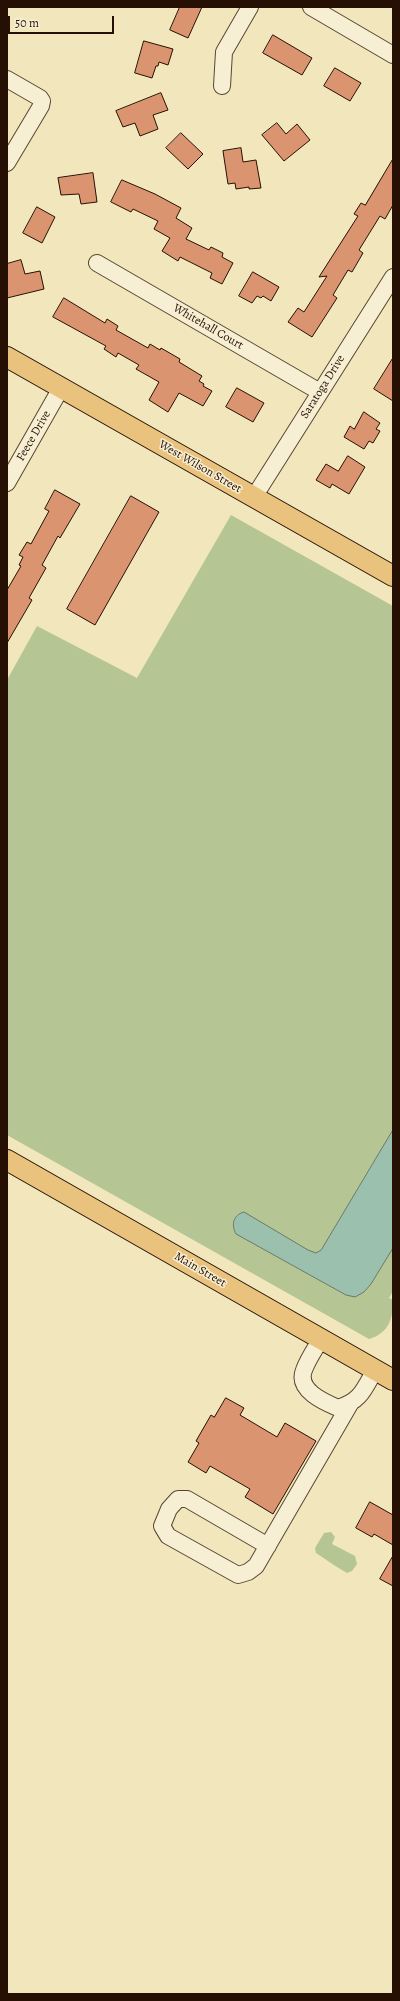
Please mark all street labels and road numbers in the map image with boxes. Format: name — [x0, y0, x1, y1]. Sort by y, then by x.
street label: Whitehall Court — [170, 301, 246, 353]
street label: Saratoga Drive — [298, 352, 348, 422]
street label: Feece Drive — [14, 408, 54, 464]
street label: West Wilson Street — [156, 437, 244, 497]
street label: Main Street — [172, 1249, 228, 1291]

